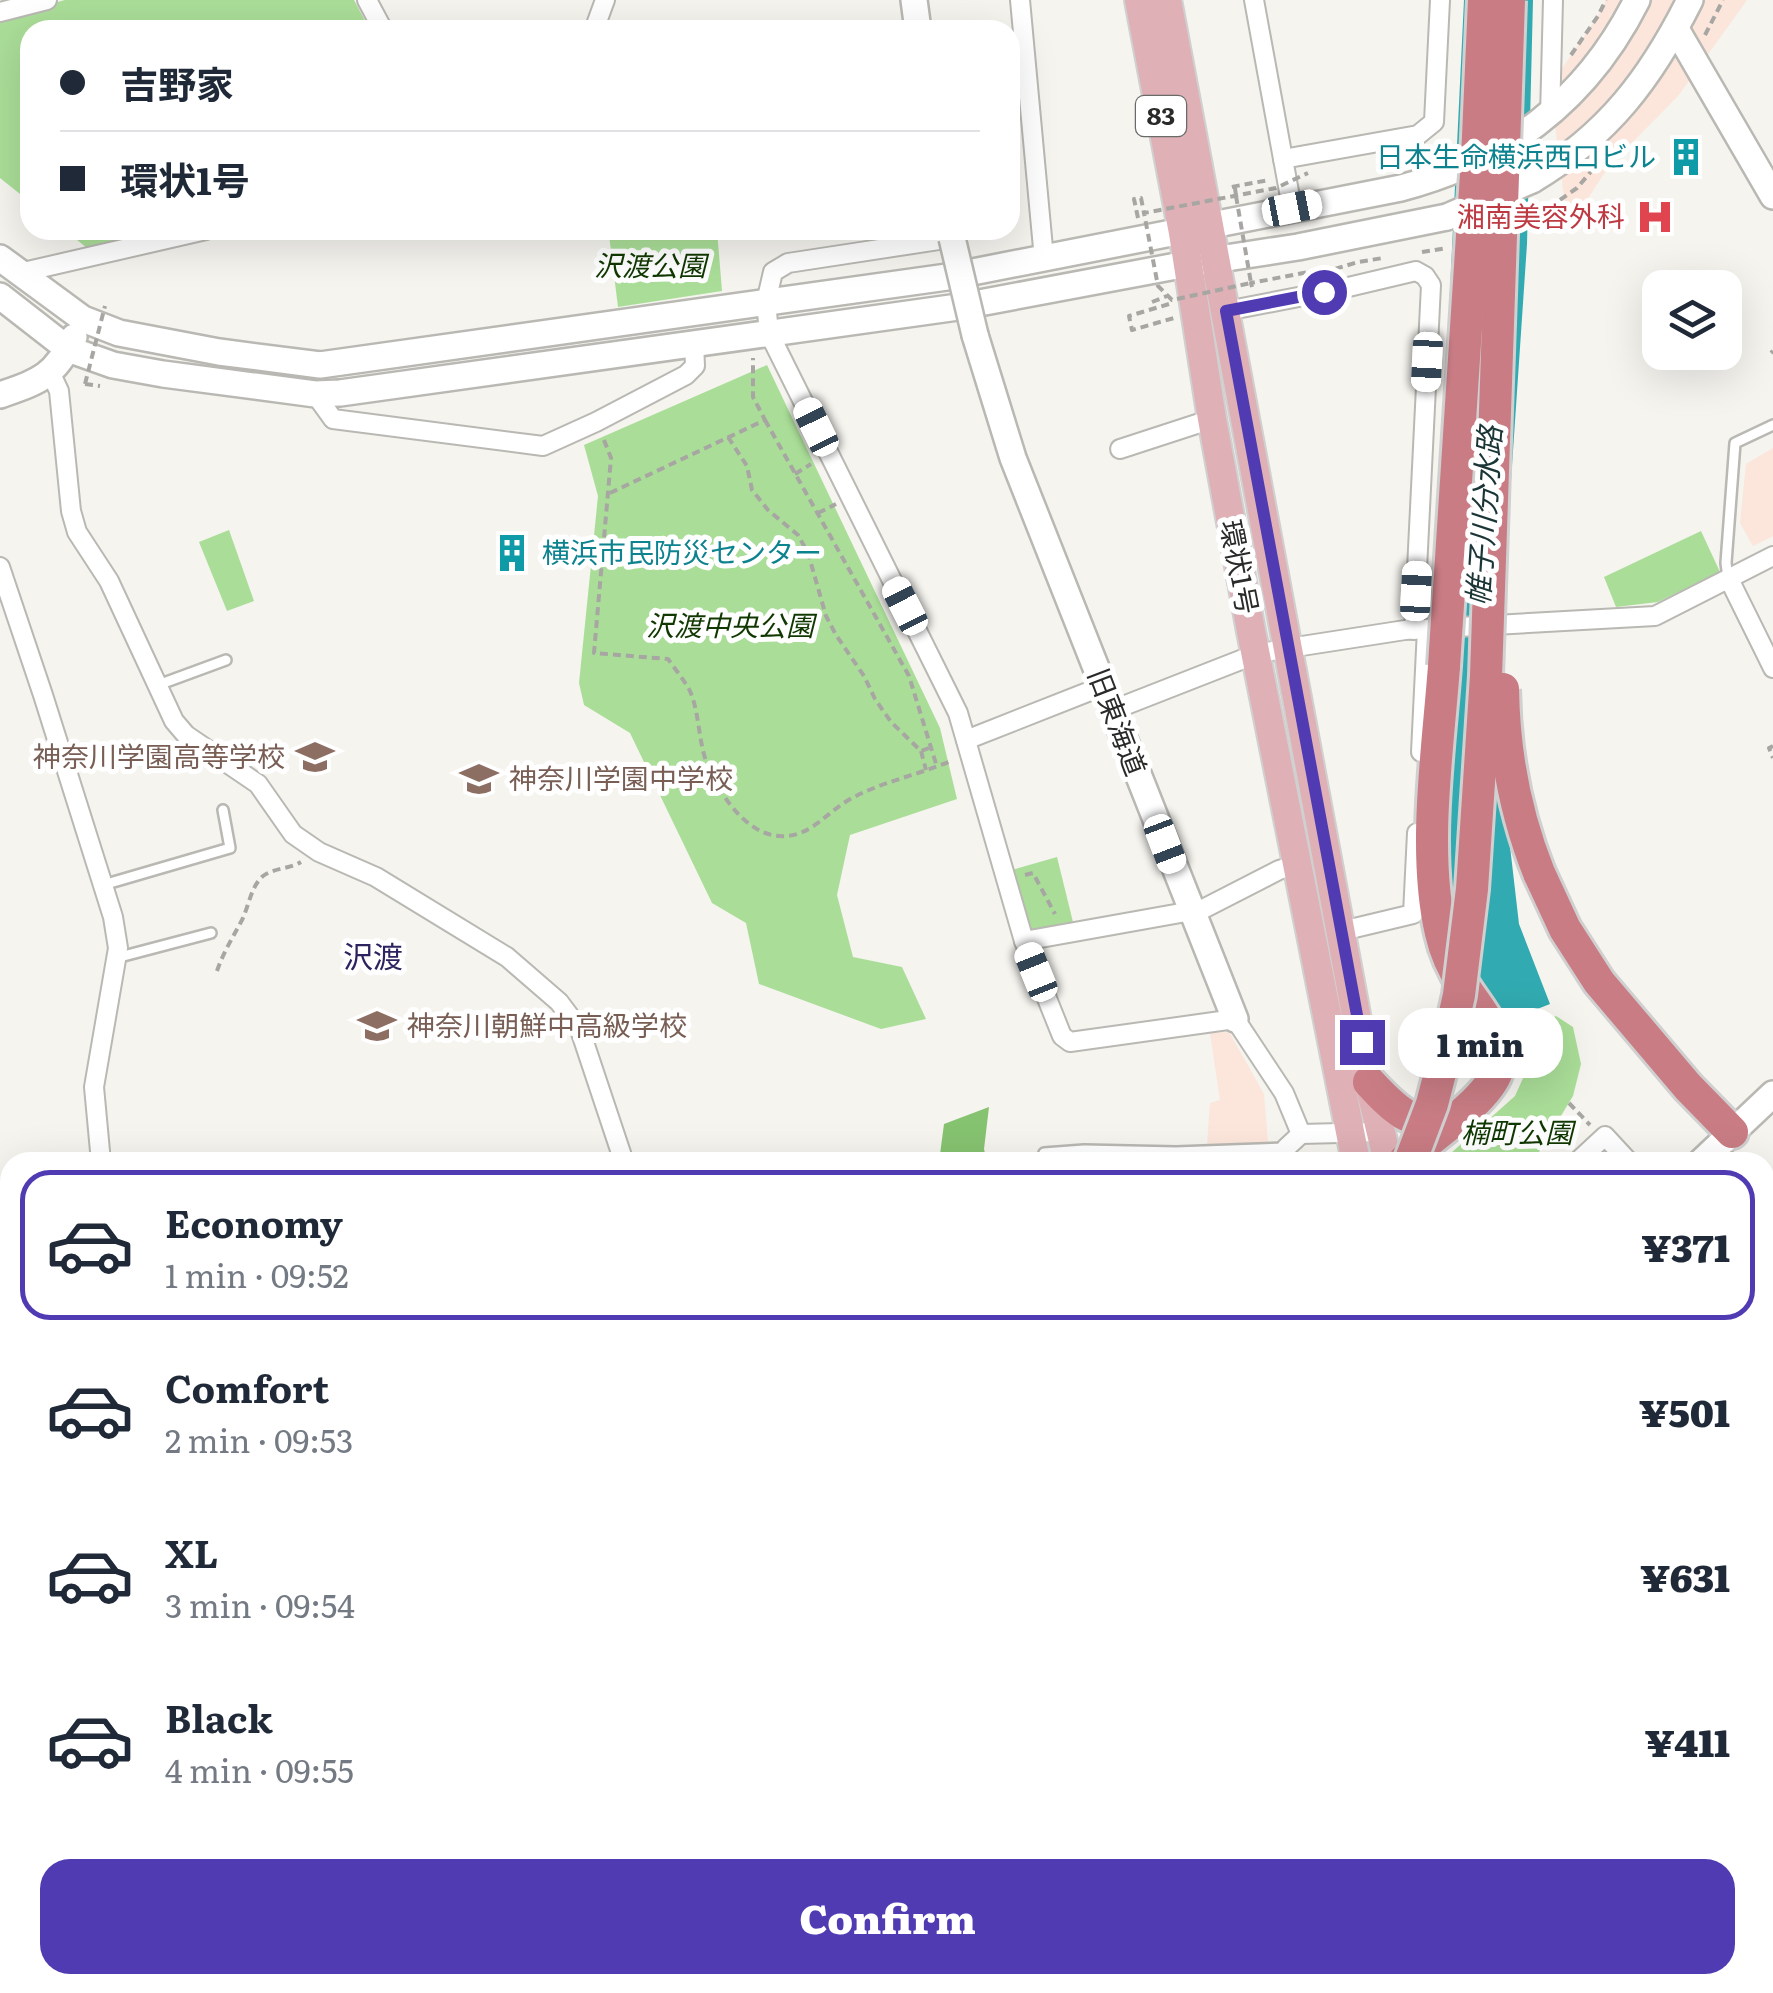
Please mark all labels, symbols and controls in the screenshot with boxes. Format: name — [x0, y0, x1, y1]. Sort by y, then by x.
text: 吉野家 — [120, 54, 234, 111]
road number: 83 — [1136, 96, 1186, 136]
place label: 日本生命横浜西口ビル — [1376, 134, 1656, 176]
building icon: 日本生命横浜西口ビル — [1665, 136, 1707, 178]
text: 環状1号 — [120, 150, 250, 207]
car — [1260, 188, 1324, 228]
place label: 湘南美容外科 — [1457, 194, 1625, 236]
hospital icon: 湘南美容外科 — [1634, 196, 1676, 238]
park label: 沢渡公園 — [594, 243, 710, 285]
route start — [1302, 270, 1347, 315]
map controls — [1642, 270, 1742, 370]
button: layers — [1642, 270, 1742, 370]
car — [1410, 331, 1444, 393]
car — [789, 393, 843, 461]
water label: 帷子川分水路 — [1454, 421, 1510, 607]
street label: 環状1号 — [1211, 516, 1271, 617]
place label: 横浜市民防災センター — [542, 530, 822, 572]
building icon: 横浜市民防災センター — [491, 532, 533, 574]
car — [1399, 560, 1433, 622]
car — [878, 572, 932, 640]
park label: 沢渡中央公園 — [646, 603, 818, 645]
street label: 旧東海道 — [1079, 661, 1159, 781]
place label: 神奈川学園高等学校 — [33, 734, 285, 776]
school or university icon: 神奈川学園高等学校 — [294, 736, 336, 778]
place label: 神奈川学園中学校 — [509, 756, 733, 798]
school or university icon: 神奈川学園中学校 — [458, 758, 500, 800]
car — [1140, 811, 1190, 877]
district label: 沢渡 — [343, 933, 403, 977]
car — [1011, 939, 1061, 1005]
place label: 神奈川朝鮮中高級学校 — [407, 1003, 687, 1045]
school or university icon: 神奈川朝鮮中高級学校 — [356, 1005, 398, 1047]
callout: 1 min — [1397, 1007, 1562, 1077]
text: 1 min — [1437, 1019, 1524, 1067]
route end — [1340, 1020, 1385, 1065]
park label: 楠町公園 — [1461, 1110, 1577, 1152]
text: Economy — [165, 1193, 343, 1250]
icon: car — [45, 1200, 135, 1290]
text: ¥371 — [1642, 1217, 1730, 1274]
text: 1 min · 09:52 — [165, 1250, 349, 1298]
text: Comfort — [165, 1358, 329, 1415]
icon: car — [45, 1365, 135, 1455]
text: ¥501 — [1639, 1382, 1730, 1439]
text: 2 min · 09:53 — [165, 1415, 353, 1463]
text: XL — [165, 1523, 218, 1580]
icon: car — [45, 1530, 135, 1620]
text: ¥631 — [1640, 1547, 1730, 1604]
text: 3 min · 09:54 — [165, 1580, 355, 1628]
text: Black — [165, 1688, 273, 1745]
icon: car — [45, 1695, 135, 1785]
text: ¥411 — [1645, 1712, 1730, 1769]
text: 4 min · 09:55 — [165, 1745, 354, 1793]
button: Confirm — [40, 1859, 1735, 1974]

